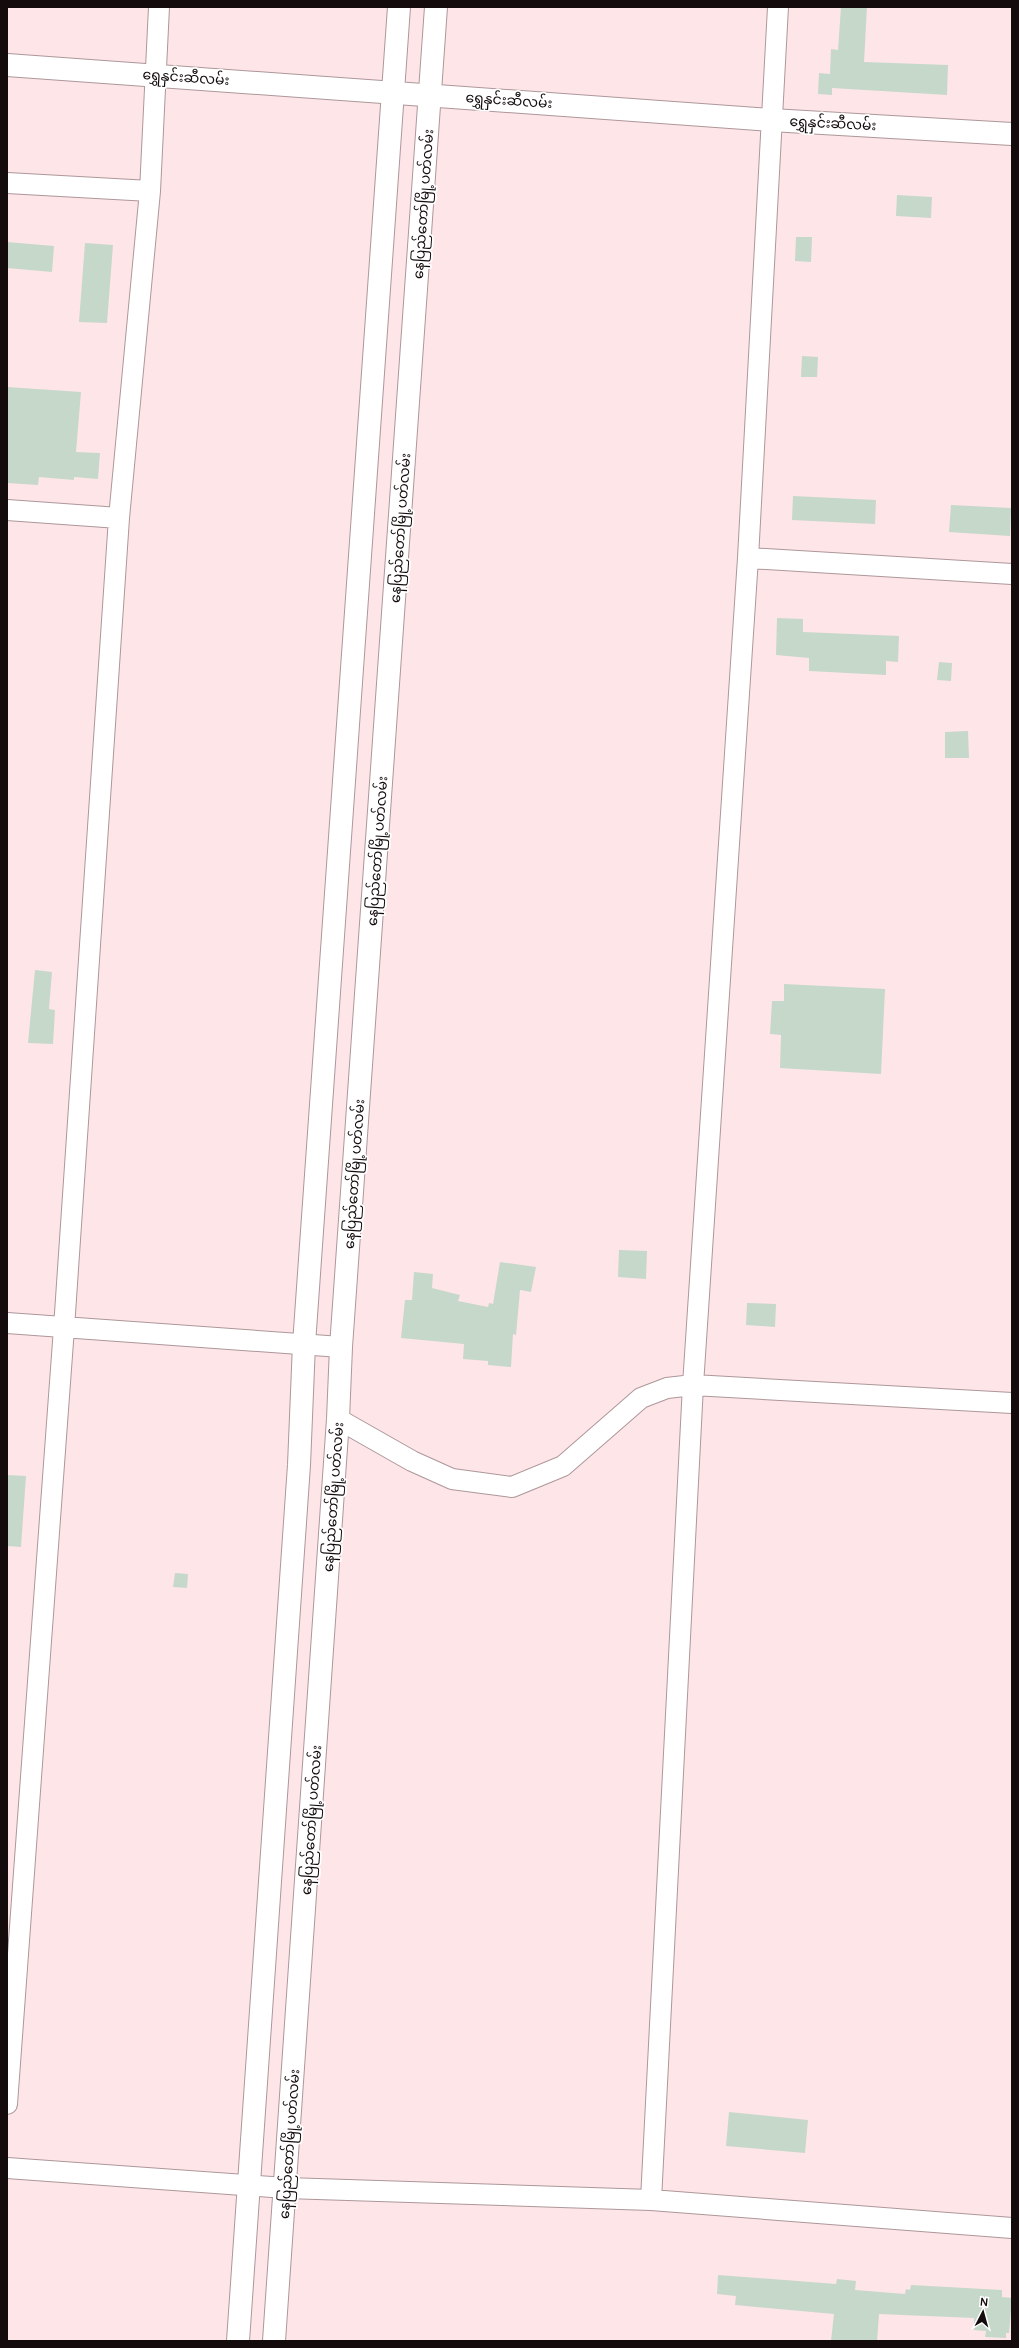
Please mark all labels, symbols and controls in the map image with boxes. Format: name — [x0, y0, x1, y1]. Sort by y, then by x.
street label: ရွှေနှင်းဆီလမ်း — [142, 64, 230, 92]
street label: ရွှေနှင်းဆီလမ်း — [465, 87, 553, 115]
street label: ရွှေနှင်းဆီလမ်း — [789, 111, 877, 137]
street label: နေပြည်တော်မြို့ပတ်လမ်း — [408, 128, 440, 280]
street label: နေပြည်တော်မြို့ပတ်လမ်း — [385, 452, 417, 604]
street label: နေပြည်တော်မြို့ပတ်လမ်း — [362, 775, 394, 927]
street label: နေပြည်တော်မြို့ပတ်လမ်း — [339, 1098, 371, 1250]
street label: နေပြည်တော်မြို့ပတ်လမ်း — [318, 1421, 350, 1573]
street label: နေပြည်တော်မြို့ပတ်လမ်း — [296, 1744, 328, 1896]
street label: နေပြည်တော်မြို့ပတ်လမ်း — [274, 2068, 306, 2220]
north arrow — [963, 2292, 1003, 2332]
text: N — [979, 2294, 989, 2309]

